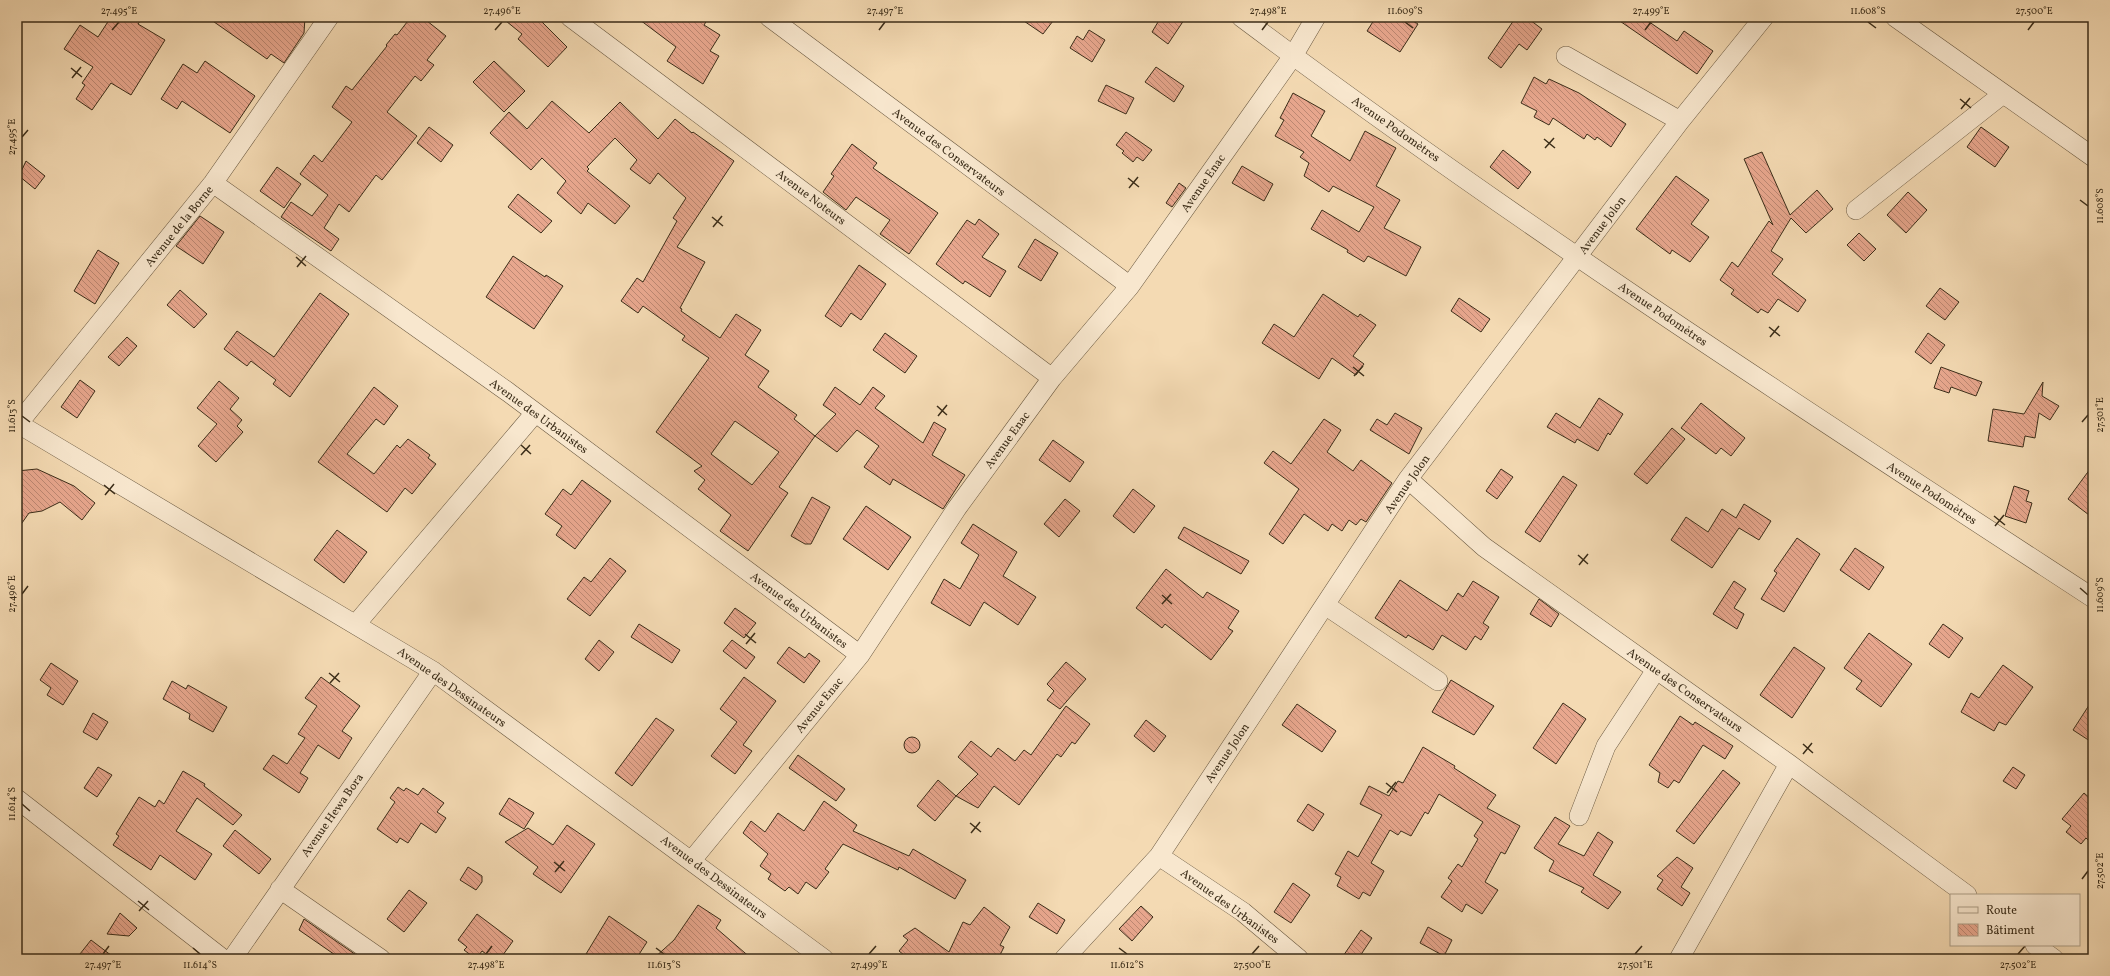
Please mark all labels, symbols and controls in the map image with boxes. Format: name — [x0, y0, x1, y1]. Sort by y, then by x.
text: 27.495°E — [101, 4, 137, 18]
text: 27.496°E — [483, 4, 521, 18]
text: 27.497°E — [867, 4, 903, 18]
text: 27.498°E — [1249, 4, 1287, 18]
text: 11.609°S — [1387, 4, 1423, 18]
text: 27.499°E — [1632, 4, 1670, 18]
text: 11.608°S — [1850, 4, 1886, 18]
text: 27.500°E — [2015, 4, 2053, 18]
street label: Avenue Podomètres — [1348, 93, 1443, 166]
street label: Avenue des Conservateurs — [889, 105, 1008, 201]
text: 27.495°E — [5, 119, 19, 155]
street label: Avenue Enac — [1178, 151, 1230, 216]
street label: Avenue Noteurs — [772, 166, 849, 229]
street label: Avenue de la Borne — [142, 182, 218, 271]
text: 11.608°S — [2093, 188, 2107, 224]
street label: Avenue Jolon — [1576, 193, 1630, 258]
street label: Avenue Podomètres — [1615, 279, 1710, 351]
street label: Avenue des Urbanistes — [486, 376, 591, 458]
text: 27.501°E — [2093, 397, 2107, 433]
text: 11.613°S — [5, 399, 19, 433]
street label: Avenue Enac — [982, 409, 1034, 473]
street label: Avenue Jolon — [1381, 452, 1434, 517]
street label: Avenue Podomètres — [1883, 459, 1980, 529]
street label: Avenue des Urbanistes — [746, 569, 850, 653]
text: 27.496°E — [5, 575, 19, 613]
text: 11.609°S — [2093, 577, 2107, 613]
street label: Avenue des Dessinateurs — [394, 644, 509, 732]
street label: Avenue des Conservateurs — [1623, 645, 1745, 737]
street label: Avenue Enac — [792, 674, 847, 737]
street label: Avenue Jolon — [1202, 720, 1254, 787]
street label: Avenue Hewa Bora — [298, 771, 368, 861]
text: 11.614°S — [5, 787, 19, 821]
street label: Avenue des Dessinateurs — [657, 832, 770, 923]
text: 27.502°E — [2093, 853, 2107, 889]
street label: Avenue des Urbanistes — [1177, 866, 1282, 948]
legend — [1950, 894, 2080, 946]
text: Route — [1986, 903, 2017, 919]
text: Bâtiment — [1986, 923, 2035, 939]
text: 27.497°E — [85, 958, 121, 972]
text: 11.614°S — [183, 958, 217, 972]
text: 27.498°E — [467, 958, 505, 972]
text: 11.613°S — [647, 958, 681, 972]
text: 27.499°E — [850, 958, 888, 972]
text: 11.612°S — [1110, 958, 1144, 972]
text: 27.500°E — [1233, 958, 1271, 972]
text: 27.501°E — [1617, 958, 1653, 972]
text: 27.502°E — [2000, 958, 2036, 972]

